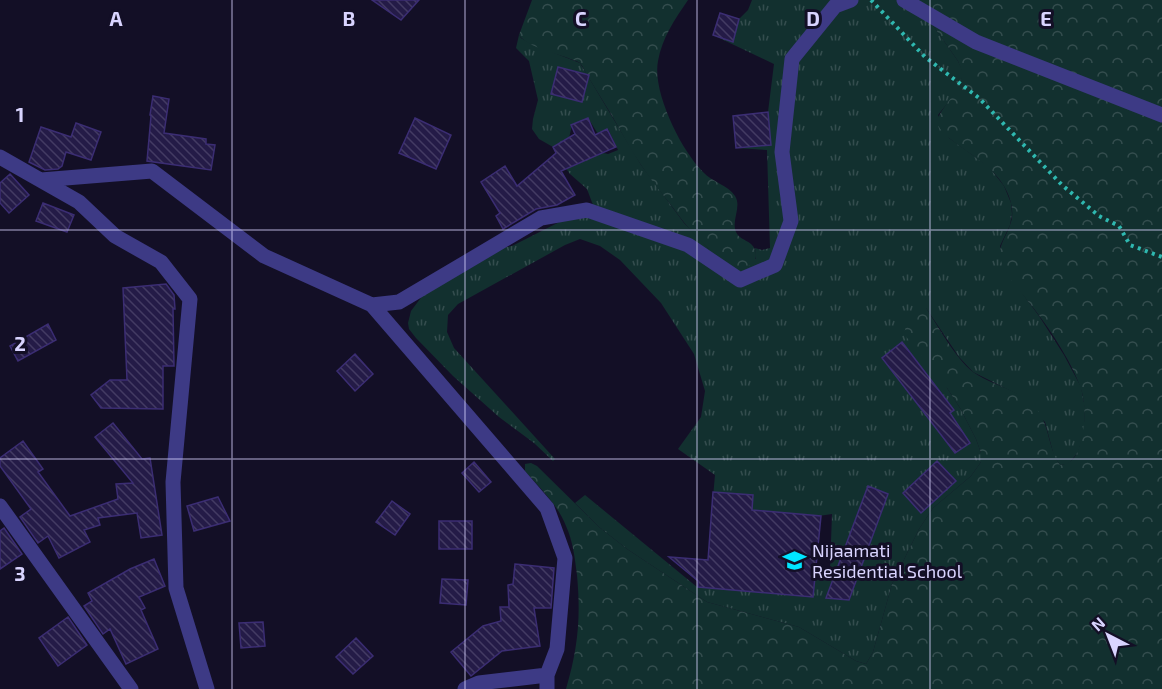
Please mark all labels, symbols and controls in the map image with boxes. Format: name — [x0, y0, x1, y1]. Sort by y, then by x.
text: A — [109, 6, 123, 30]
text: B — [343, 6, 355, 30]
text: C — [575, 6, 587, 30]
text: D — [806, 6, 820, 30]
text: E — [1040, 6, 1052, 30]
text: 1 — [16, 102, 24, 126]
text: 2 — [14, 331, 26, 355]
place label: Nijaamati Residential School — [812, 539, 963, 582]
school or university icon: Nijaamati Residential School — [781, 548, 807, 574]
text: 3 — [14, 561, 26, 585]
north arrow — [1078, 605, 1138, 665]
text: N — [1087, 613, 1108, 634]

